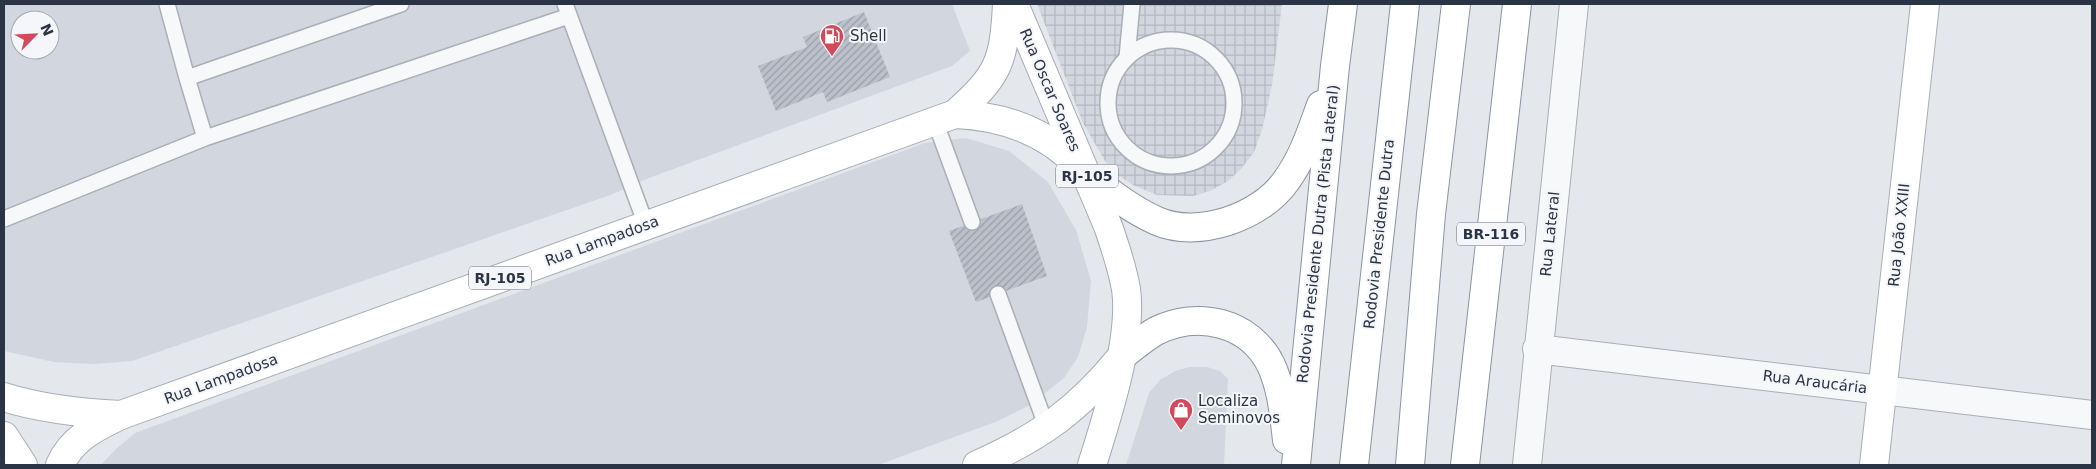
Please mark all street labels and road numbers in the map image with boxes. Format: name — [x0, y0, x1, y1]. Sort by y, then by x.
street label: Rua Oscar Soares — [1016, 26, 1084, 154]
street label: Rodovia Presidente Dutra (Pista Lateral) — [1293, 84, 1343, 384]
street label: Rodovia Presidente Dutra — [1360, 138, 1398, 330]
road number: RJ-105 — [1056, 165, 1118, 188]
street label: Rua João XXIII — [1885, 182, 1913, 288]
street label: Rua Lateral — [1537, 191, 1563, 277]
street label: Rua Lampadosa — [543, 212, 661, 270]
road number: BR-116 — [1457, 222, 1525, 245]
road number: RJ-105 — [469, 266, 531, 290]
street label: Rua Lampadosa — [162, 350, 280, 408]
street label: Rua Araucária — [1762, 367, 1868, 397]

